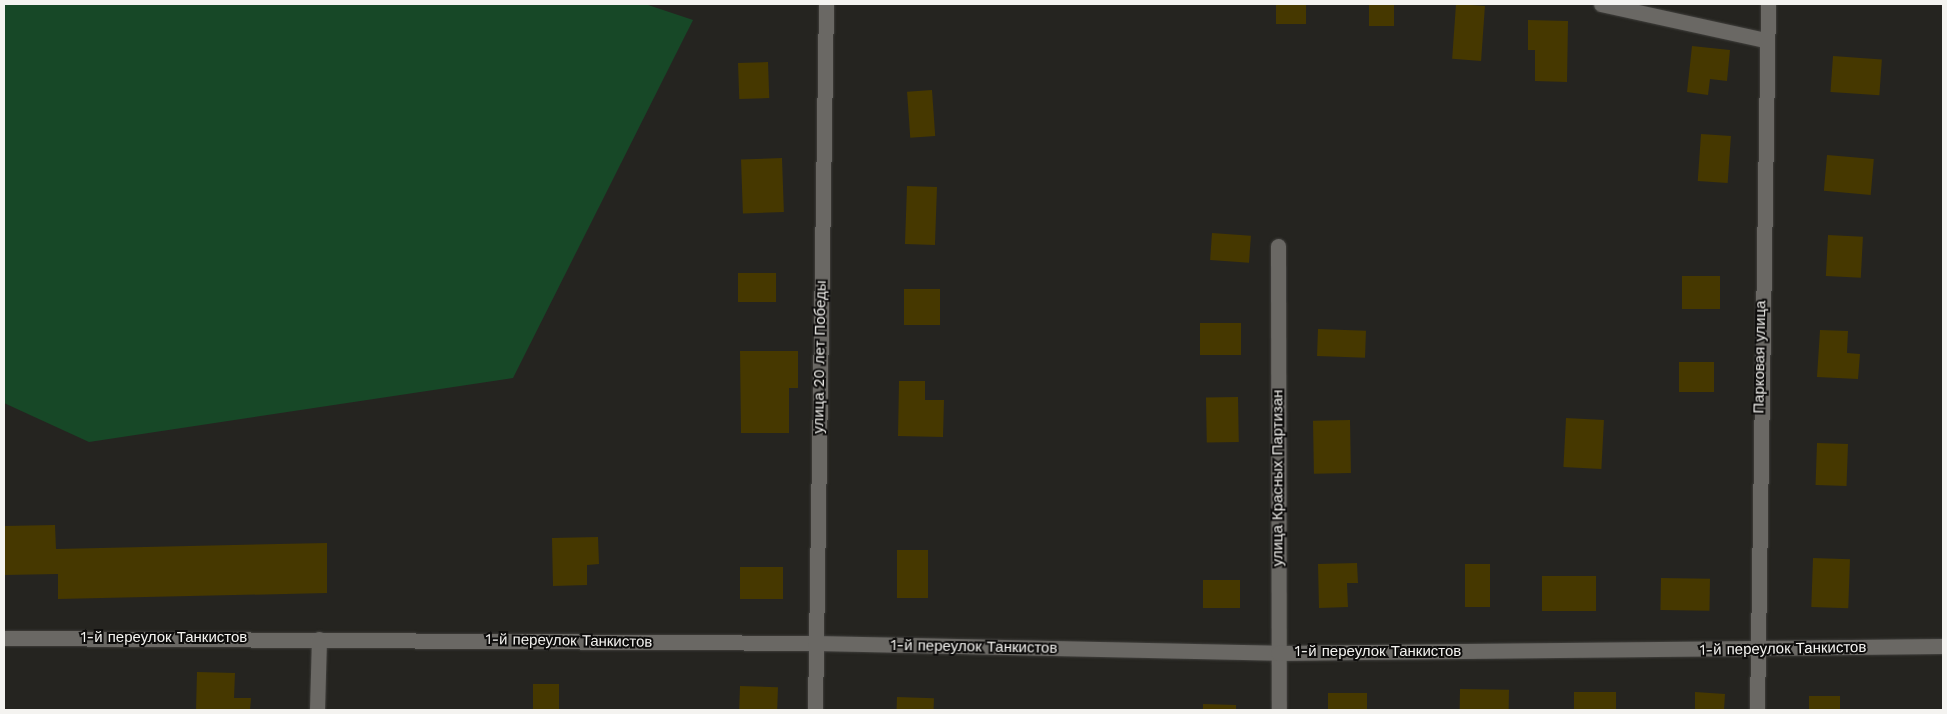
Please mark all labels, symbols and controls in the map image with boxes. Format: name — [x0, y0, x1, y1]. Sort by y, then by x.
street label: улица 20 лет Победы — [810, 280, 830, 434]
street label: Парковая улица — [1750, 300, 1770, 414]
street label: улица Красных Партизан — [1269, 390, 1287, 566]
street label: 1-й переулок Танкистов — [81, 629, 247, 647]
street label: 1-й переулок Танкистов — [486, 631, 652, 651]
street label: 1-й переулок Танкистов — [891, 637, 1057, 657]
street label: 1-й переулок Танкистов — [1700, 639, 1866, 659]
street label: 1-й переулок Танкистов — [1295, 643, 1461, 661]

